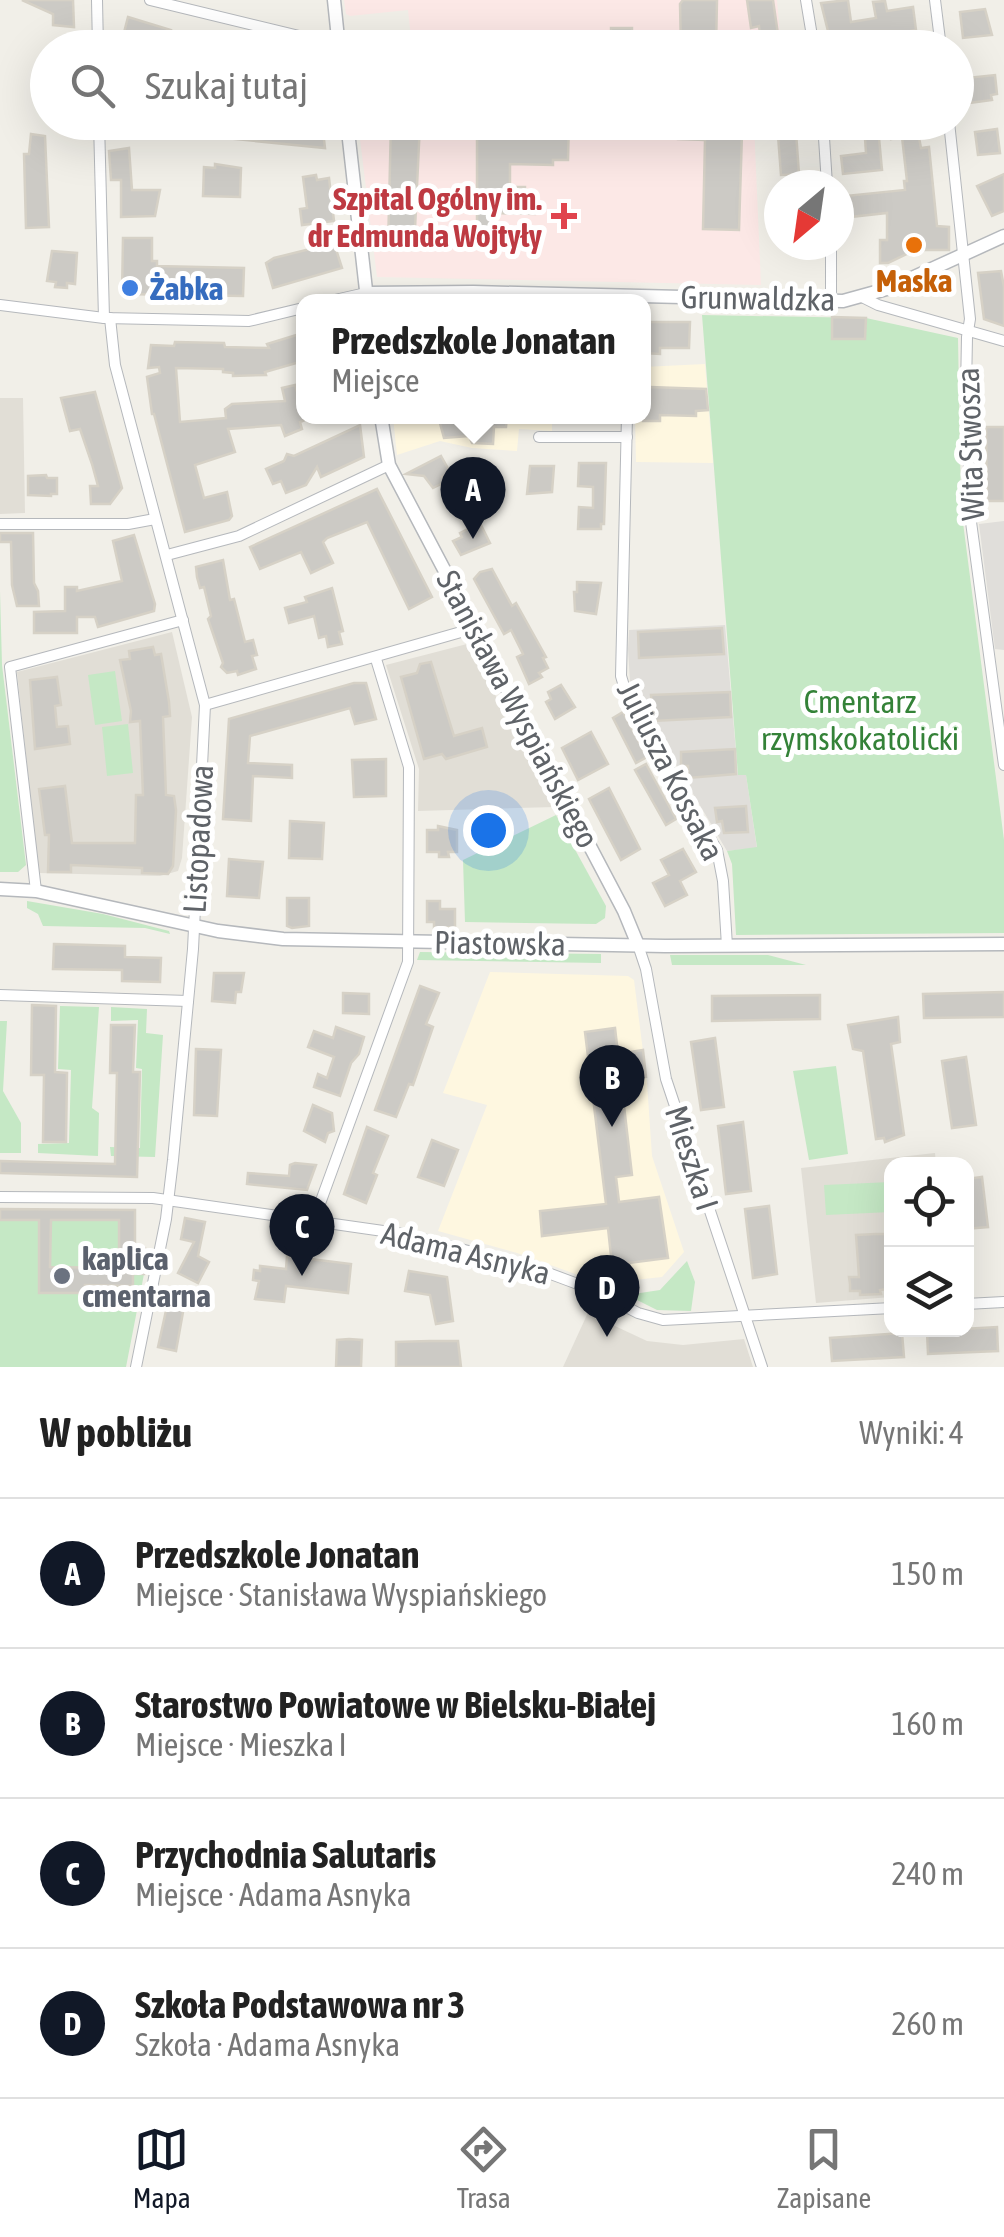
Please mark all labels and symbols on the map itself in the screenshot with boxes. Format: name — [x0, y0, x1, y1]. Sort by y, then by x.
north arrow — [764, 170, 854, 260]
place label: Szpital Ogólny im. dr Edmunda Wojtyły — [307, 180, 543, 254]
marker: Szpital Ogólny im. dr Edmunda Wojtyły — [551, 203, 577, 229]
marker: Maska — [903, 234, 925, 256]
place label: Maska — [876, 262, 952, 299]
place label: Żabka — [150, 270, 223, 307]
marker: Żabka — [119, 277, 141, 299]
street label: Grunwaldzka — [680, 278, 836, 318]
street label: Wita Stwosza — [949, 367, 991, 521]
pin: A — [440, 456, 506, 539]
street label: Stanisława Wyspiańskiego — [429, 564, 607, 854]
street label: Juliusza Kossaka — [610, 675, 732, 867]
park label: Cmentarz rzymskokatolicki — [761, 683, 959, 757]
street label: Listopadowa — [176, 764, 220, 914]
your location — [463, 805, 514, 856]
street label: Piastowska — [434, 923, 566, 963]
pin: B — [580, 1044, 644, 1127]
street label: Mieszka I — [658, 1101, 726, 1215]
pin: C — [270, 1194, 334, 1276]
street label: Adama Asnyka — [378, 1214, 554, 1292]
place label: kaplica cmentarna — [82, 1240, 211, 1314]
pin: D — [574, 1254, 640, 1337]
marker: kaplica cmentarna — [51, 1265, 73, 1287]

